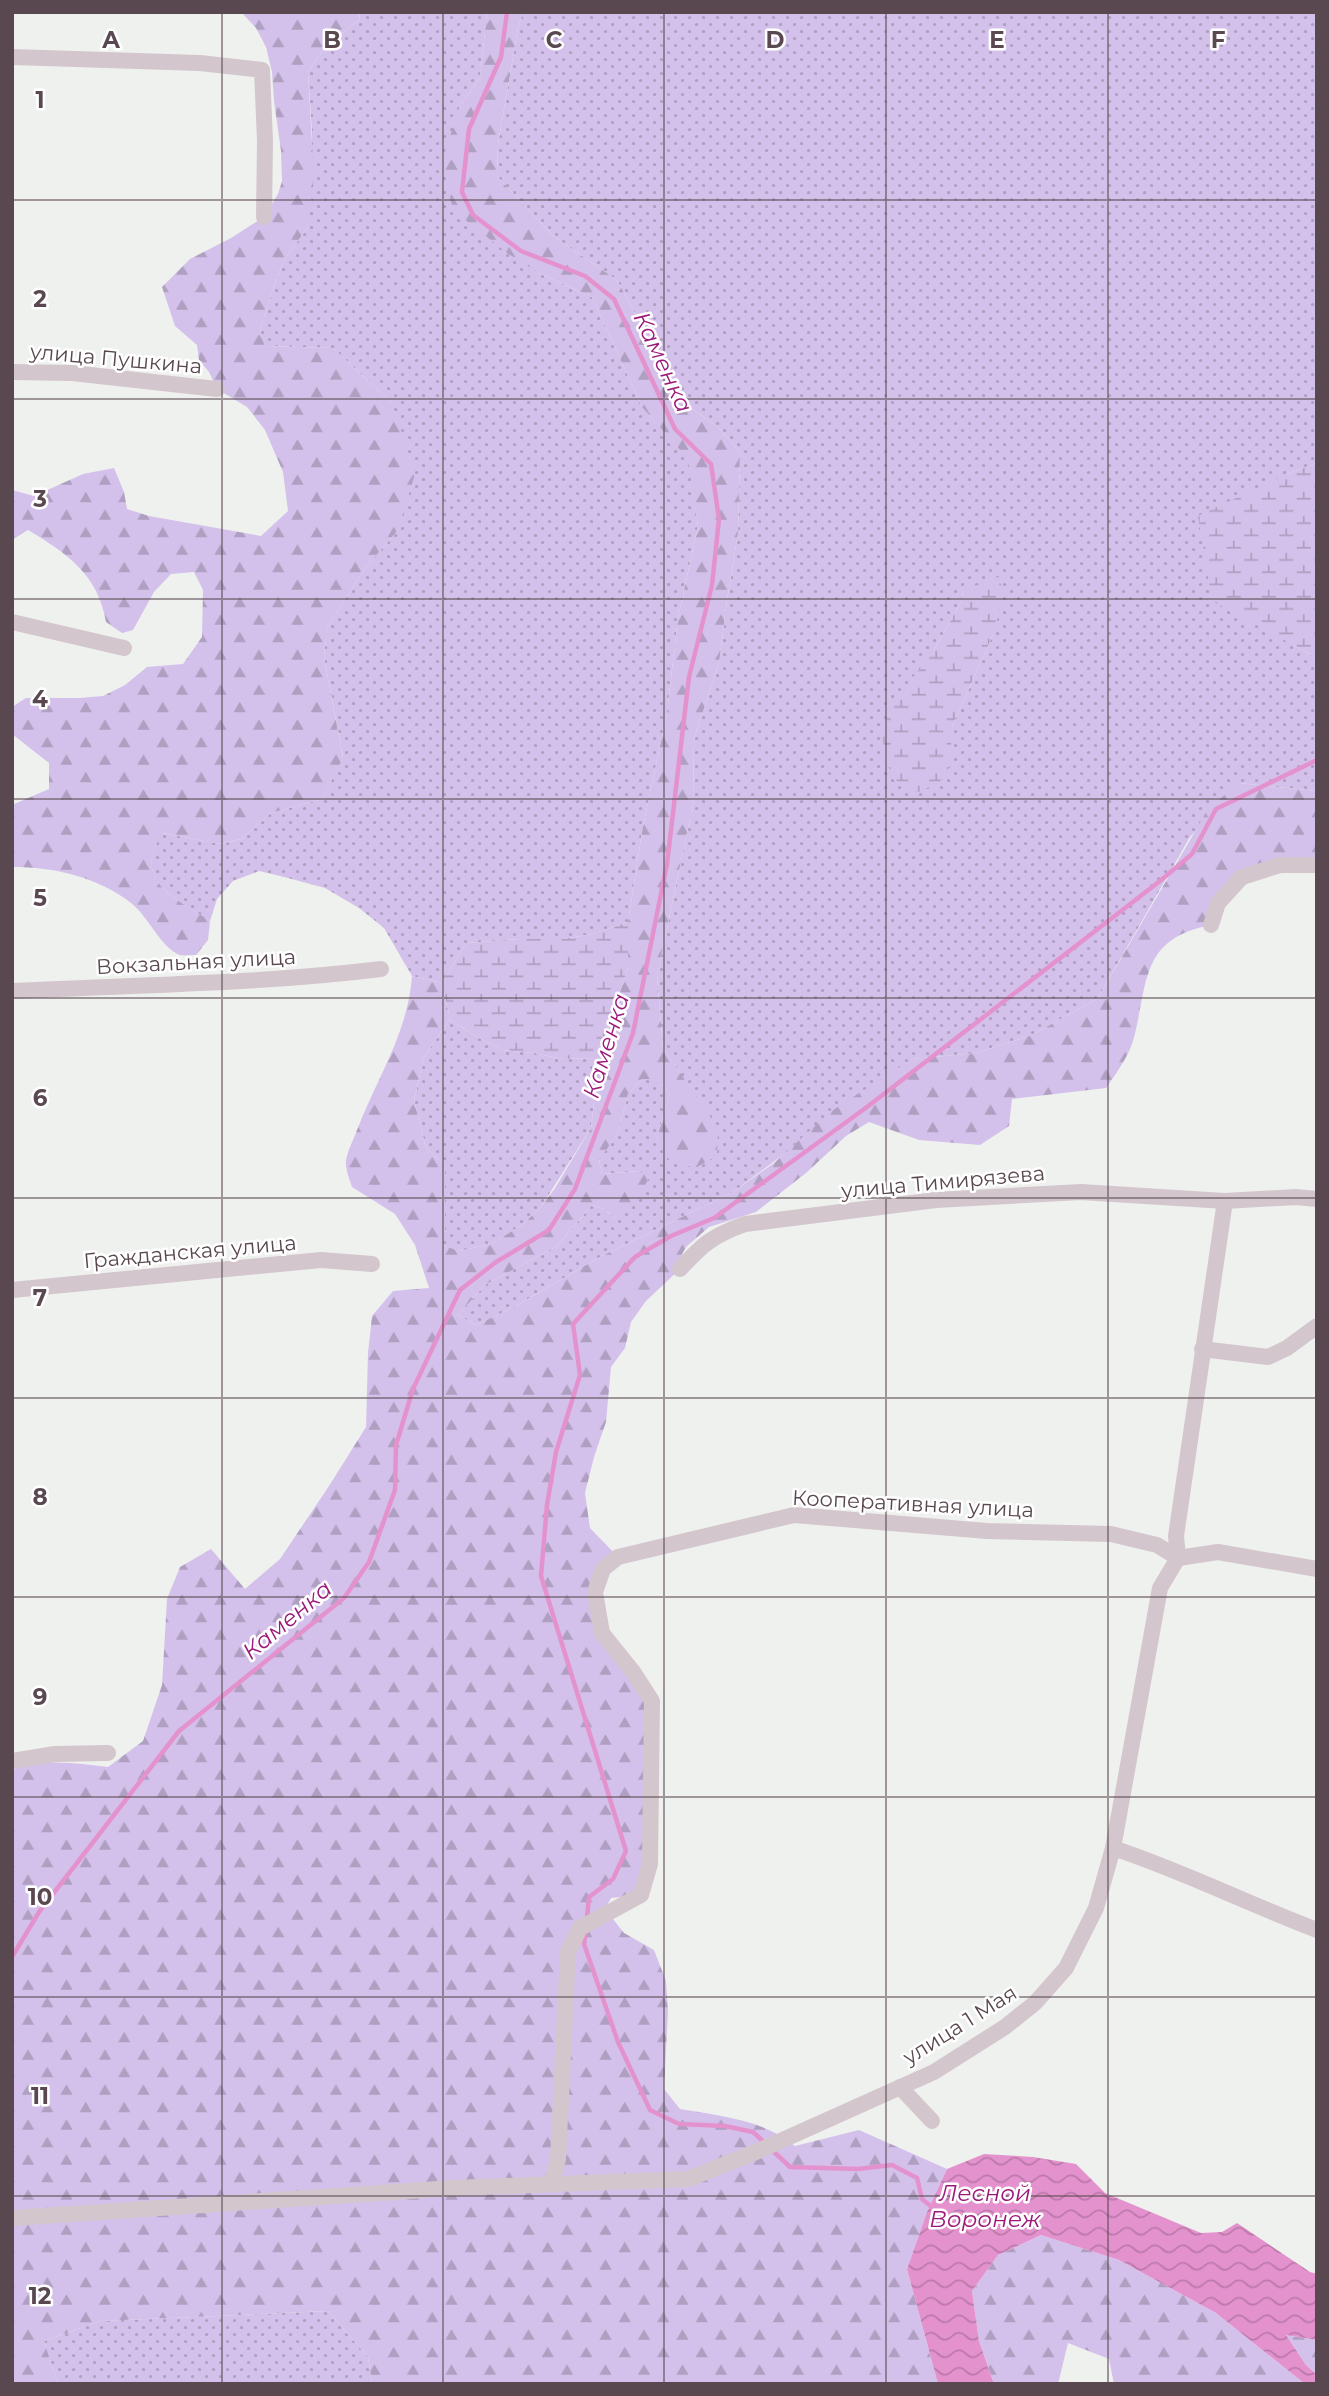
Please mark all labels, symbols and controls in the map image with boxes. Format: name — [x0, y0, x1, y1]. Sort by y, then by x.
text: A — [101, 26, 120, 54]
text: B — [323, 26, 341, 54]
text: C — [546, 26, 563, 54]
text: D — [766, 26, 785, 54]
text: E — [989, 26, 1005, 54]
text: F — [1211, 26, 1226, 54]
text: 1 — [35, 86, 45, 114]
text: 2 — [33, 285, 47, 313]
water label: Каменка — [627, 307, 699, 417]
street label: улица Пушкина — [28, 338, 203, 378]
text: 3 — [32, 485, 47, 513]
text: 4 — [32, 685, 48, 713]
text: 5 — [33, 884, 47, 912]
street label: Вокзальная улица — [95, 944, 297, 979]
water label: Каменка — [577, 990, 635, 1102]
text: 6 — [33, 1084, 48, 1112]
street label: улица Тимирязева — [839, 1160, 1046, 1203]
street label: Гражданская улица — [83, 1230, 297, 1273]
text: 7 — [33, 1284, 47, 1312]
text: 8 — [32, 1483, 48, 1511]
street label: Кооперативная улица — [792, 1485, 1034, 1522]
water label: Каменка — [237, 1575, 337, 1665]
text: 9 — [33, 1683, 47, 1711]
text: 10 — [28, 1883, 52, 1911]
street label: улица 1 Мая — [897, 1980, 1021, 2070]
text: 11 — [31, 2082, 49, 2110]
water label: Лесной Воронеж — [929, 2179, 1042, 2233]
text: 12 — [29, 2282, 51, 2310]

